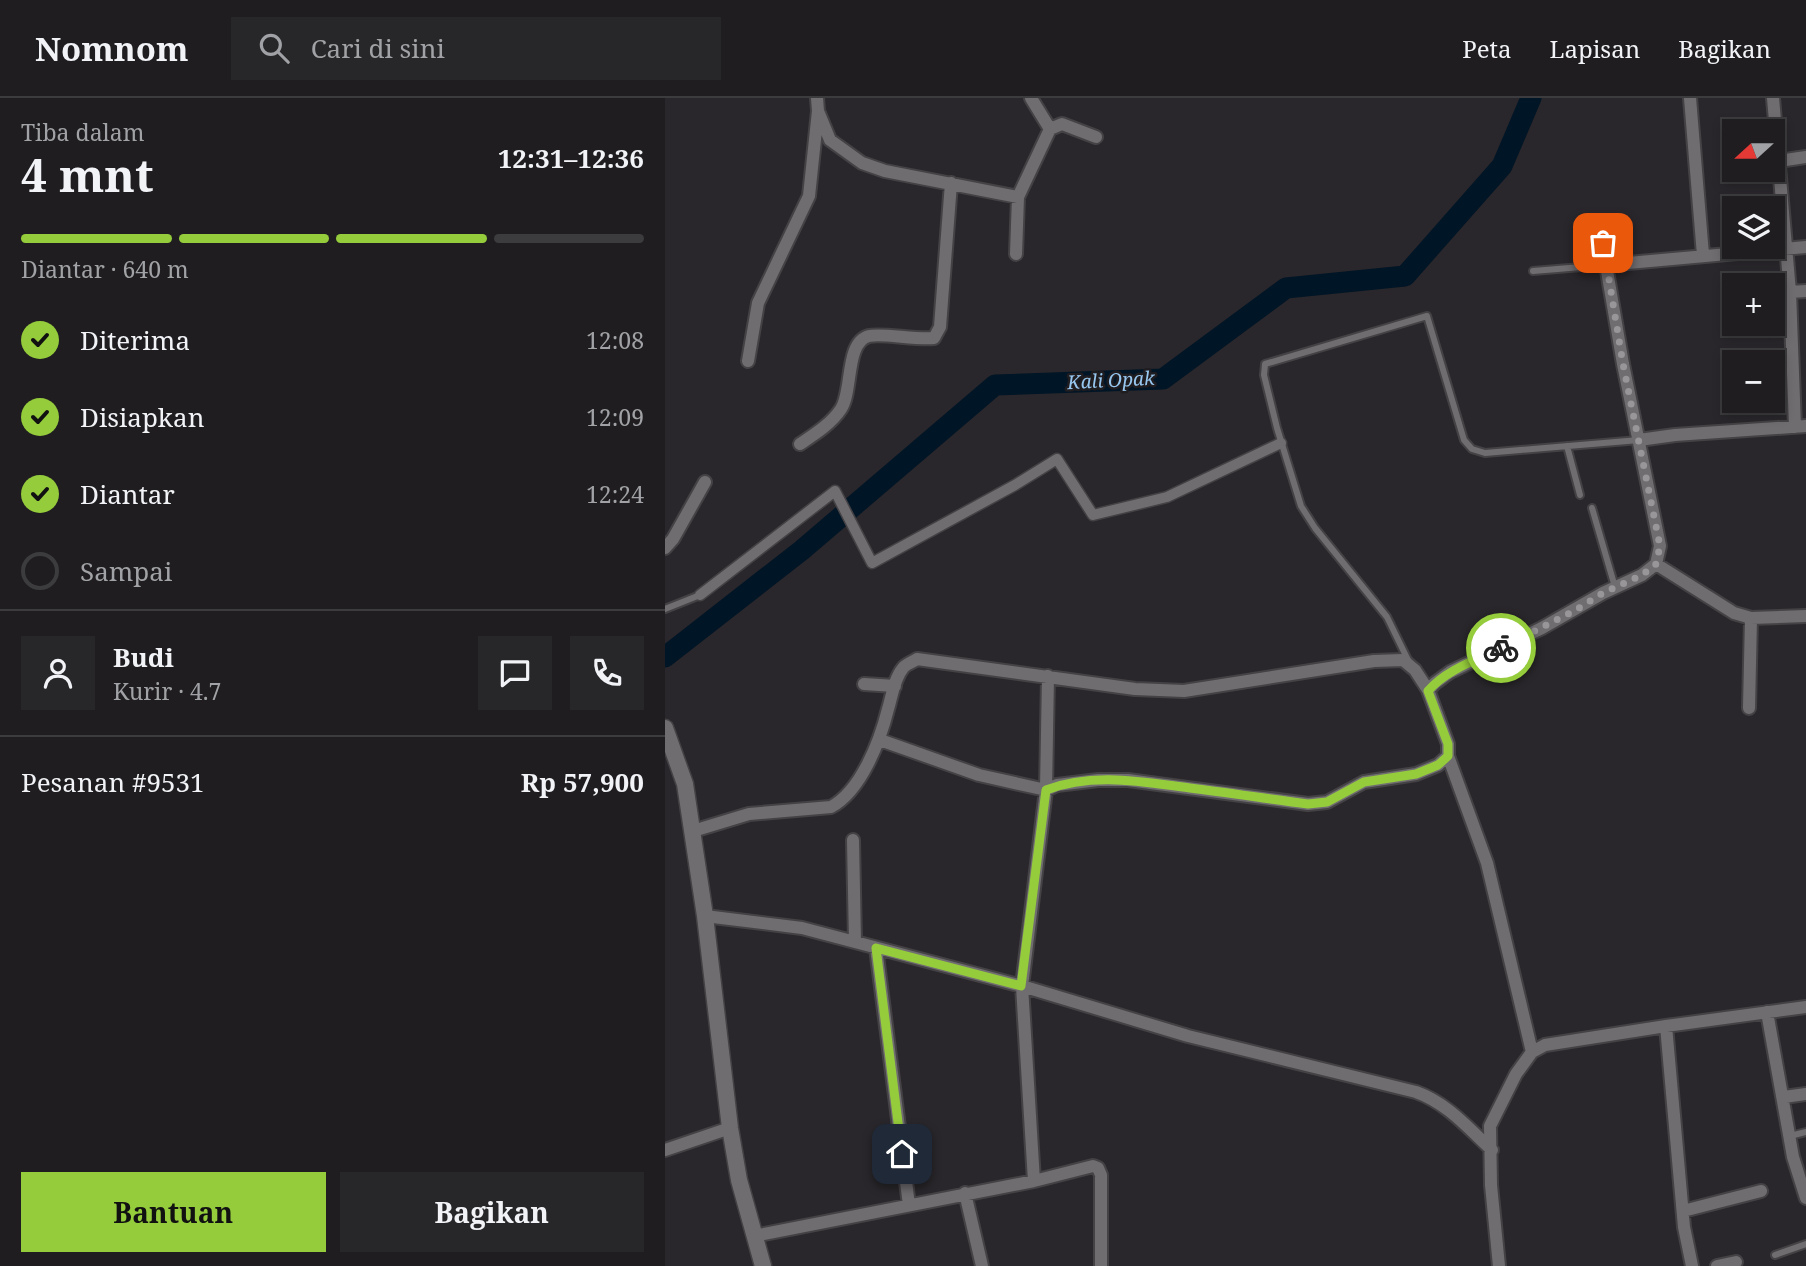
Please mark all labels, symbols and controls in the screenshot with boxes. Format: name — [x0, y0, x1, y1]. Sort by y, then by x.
search box — [231, 17, 721, 80]
text: Nomnom — [35, 26, 189, 71]
icon: search — [255, 29, 293, 67]
text: Cari di sini — [311, 30, 445, 66]
text: Peta — [1462, 32, 1511, 65]
text: Lapisan — [1549, 32, 1640, 65]
text: Bagikan — [1678, 32, 1771, 65]
text: Tiba dalam — [21, 116, 144, 148]
north arrow — [1722, 119, 1785, 182]
map controls — [1722, 119, 1785, 413]
text: 12:31–12:36 — [498, 140, 644, 176]
text: 4 mnt — [21, 143, 154, 205]
button: layers — [1722, 196, 1785, 259]
pin — [1573, 213, 1633, 273]
icon: bag — [1584, 224, 1622, 262]
text: Diantar · 640 m — [21, 253, 189, 285]
button: + — [1722, 273, 1785, 336]
icon: check — [21, 321, 59, 359]
text: Diterima — [80, 322, 190, 358]
text: 12:08 — [586, 324, 644, 356]
button: − — [1722, 350, 1785, 413]
water label: Kali Opak — [1066, 365, 1157, 395]
icon: check — [21, 398, 59, 436]
text: Disiapkan — [80, 399, 205, 435]
text: 12:09 — [586, 401, 644, 433]
icon: check — [21, 475, 59, 513]
text: Diantar — [80, 476, 175, 512]
text: 12:24 — [586, 478, 644, 510]
text: Sampai — [80, 553, 172, 589]
courier — [1466, 613, 1536, 683]
icon: bike — [1482, 629, 1520, 667]
button: person — [21, 636, 95, 710]
button: chat — [478, 636, 552, 710]
button: phone — [570, 636, 644, 710]
text: Budi — [113, 639, 174, 675]
text: Kurir · 4.7 — [113, 675, 221, 707]
text: Pesanan #9531 — [21, 764, 205, 800]
text: Rp 57,900 — [521, 764, 644, 800]
pin — [872, 1124, 932, 1184]
icon: home — [883, 1135, 921, 1173]
button: Bantuan — [21, 1172, 326, 1252]
button: Bagikan — [340, 1172, 644, 1252]

